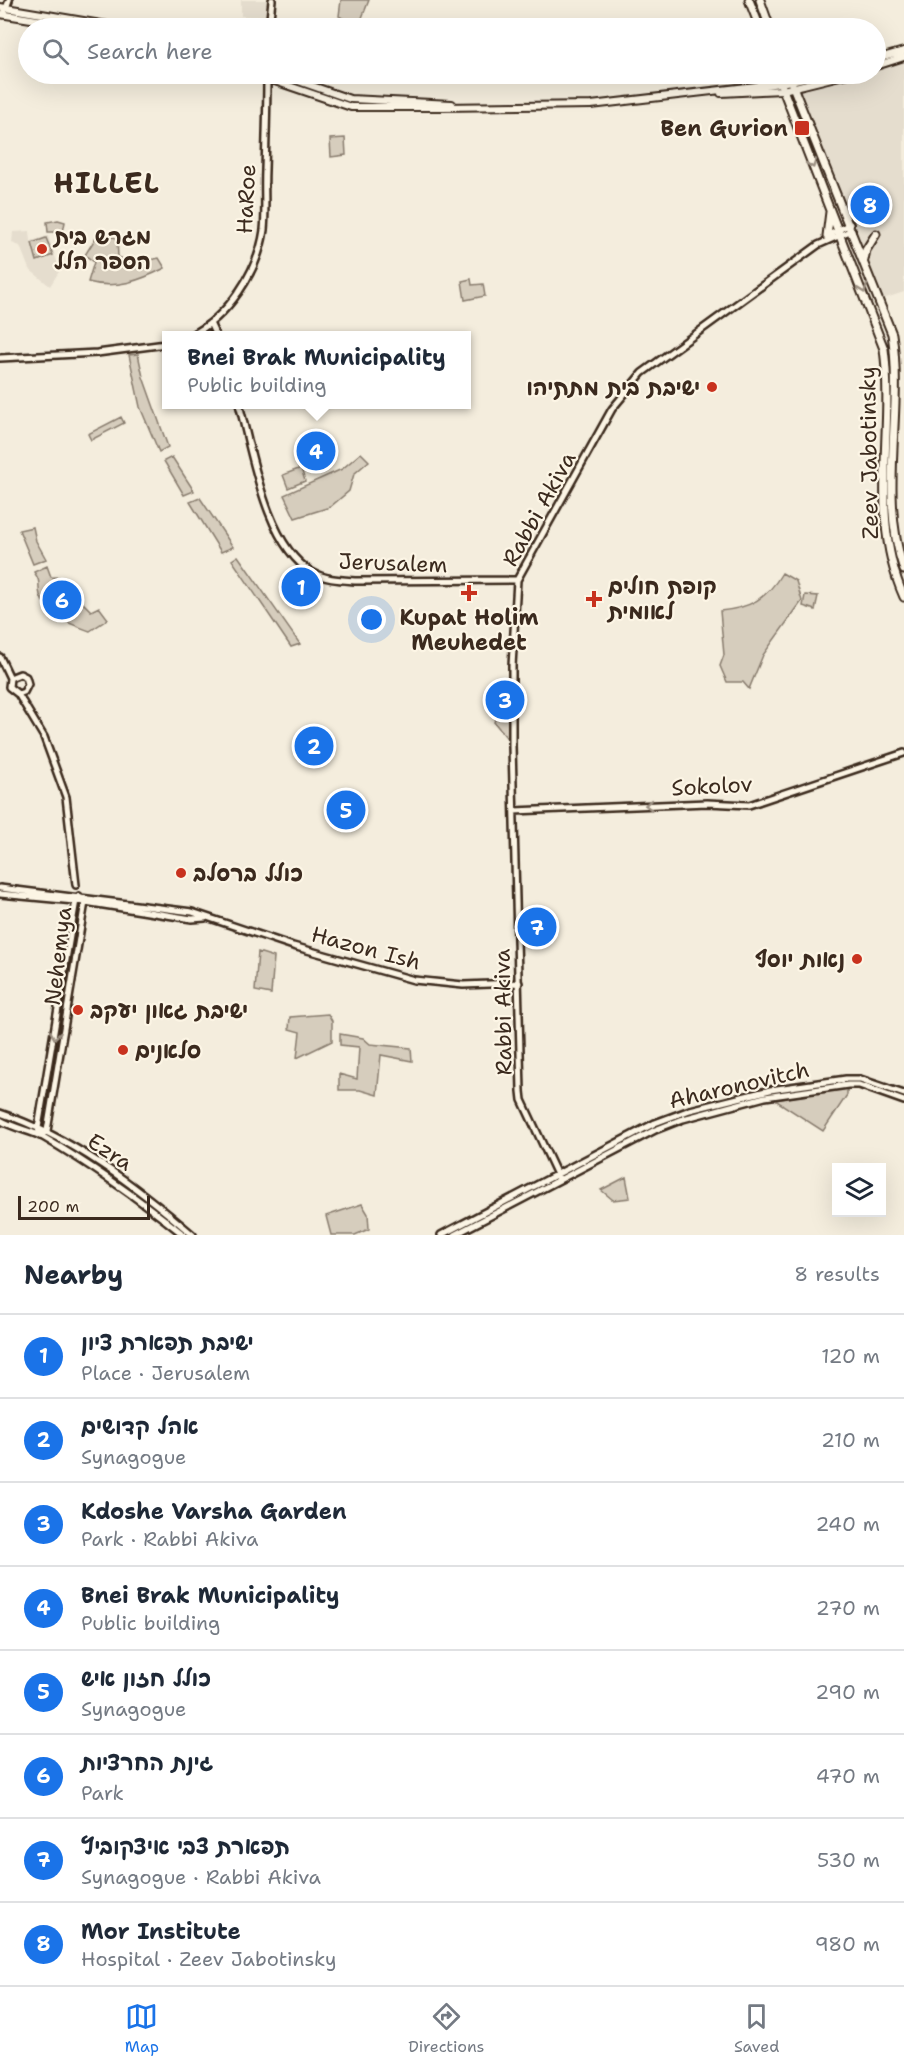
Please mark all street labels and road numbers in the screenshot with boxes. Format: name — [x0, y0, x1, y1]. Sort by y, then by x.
street label: HaRoe — [230, 163, 262, 235]
street label: Zeev Jabotinsky — [853, 366, 885, 540]
street label: Rabbi Akiva — [496, 446, 583, 572]
street label: Jerusalem — [338, 547, 448, 579]
street label: Sokolov — [671, 769, 753, 803]
street label: Nehemya — [38, 905, 78, 1007]
street label: Hazon Ish — [308, 919, 424, 977]
street label: Rabbi Akiva — [487, 948, 519, 1076]
street label: Aharonovitch — [666, 1055, 812, 1115]
street label: Ezra — [82, 1127, 138, 1178]

